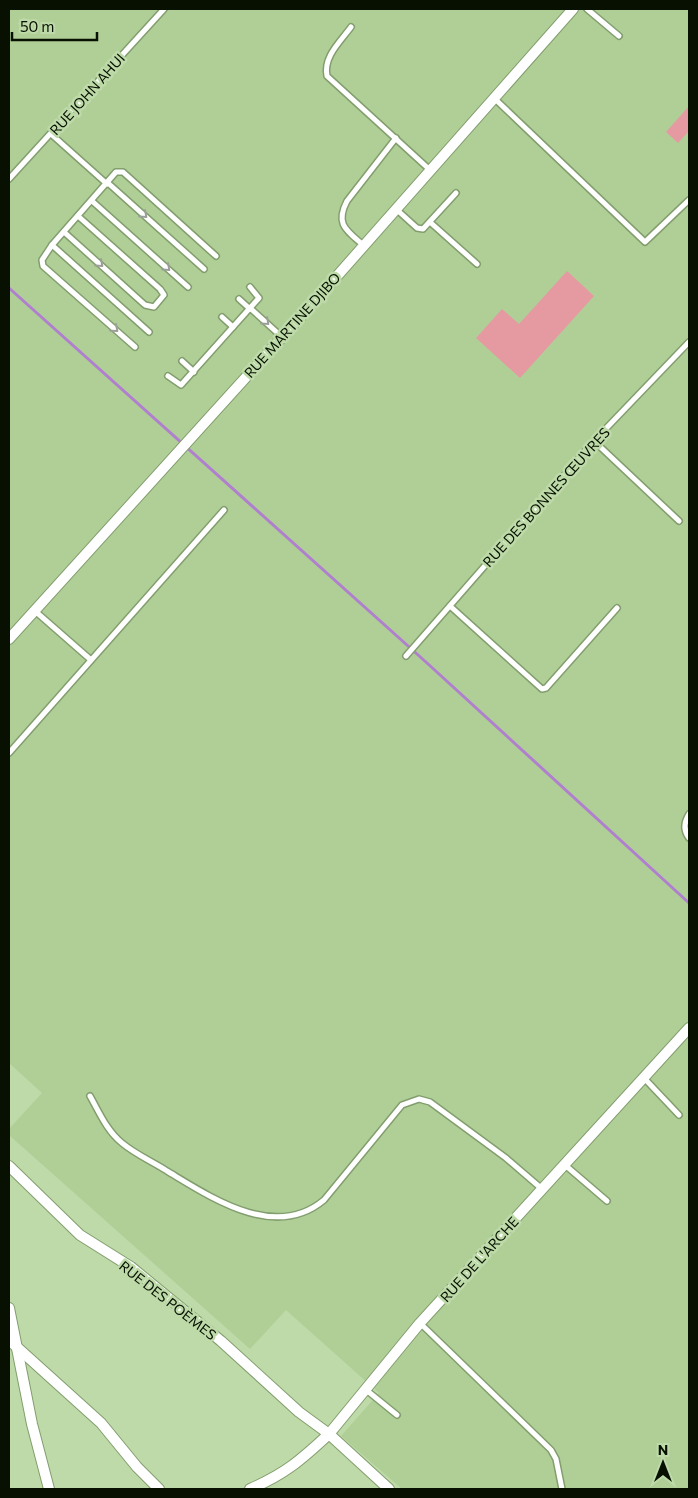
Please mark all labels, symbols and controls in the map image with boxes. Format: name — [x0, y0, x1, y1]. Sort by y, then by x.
scale bar — [12, 10, 98, 42]
text: 50 m — [20, 17, 54, 35]
street label: RUE JOHN AHUI — [46, 50, 128, 138]
one-way arrow — [139, 209, 148, 218]
one-way arrow — [94, 259, 103, 268]
one-way arrow — [162, 262, 171, 271]
street label: RUE MARTINE DJIBO — [240, 269, 344, 381]
one-way arrow — [261, 317, 270, 326]
one-way arrow — [109, 323, 118, 332]
street label: RUE DES BONNES ŒUVRES — [479, 424, 613, 570]
street label: RUE DE L'ARCHE — [436, 1213, 522, 1305]
street label: RUE DES POÈMES — [116, 1257, 220, 1343]
north arrow — [638, 1438, 688, 1488]
text: N — [658, 1441, 668, 1458]

